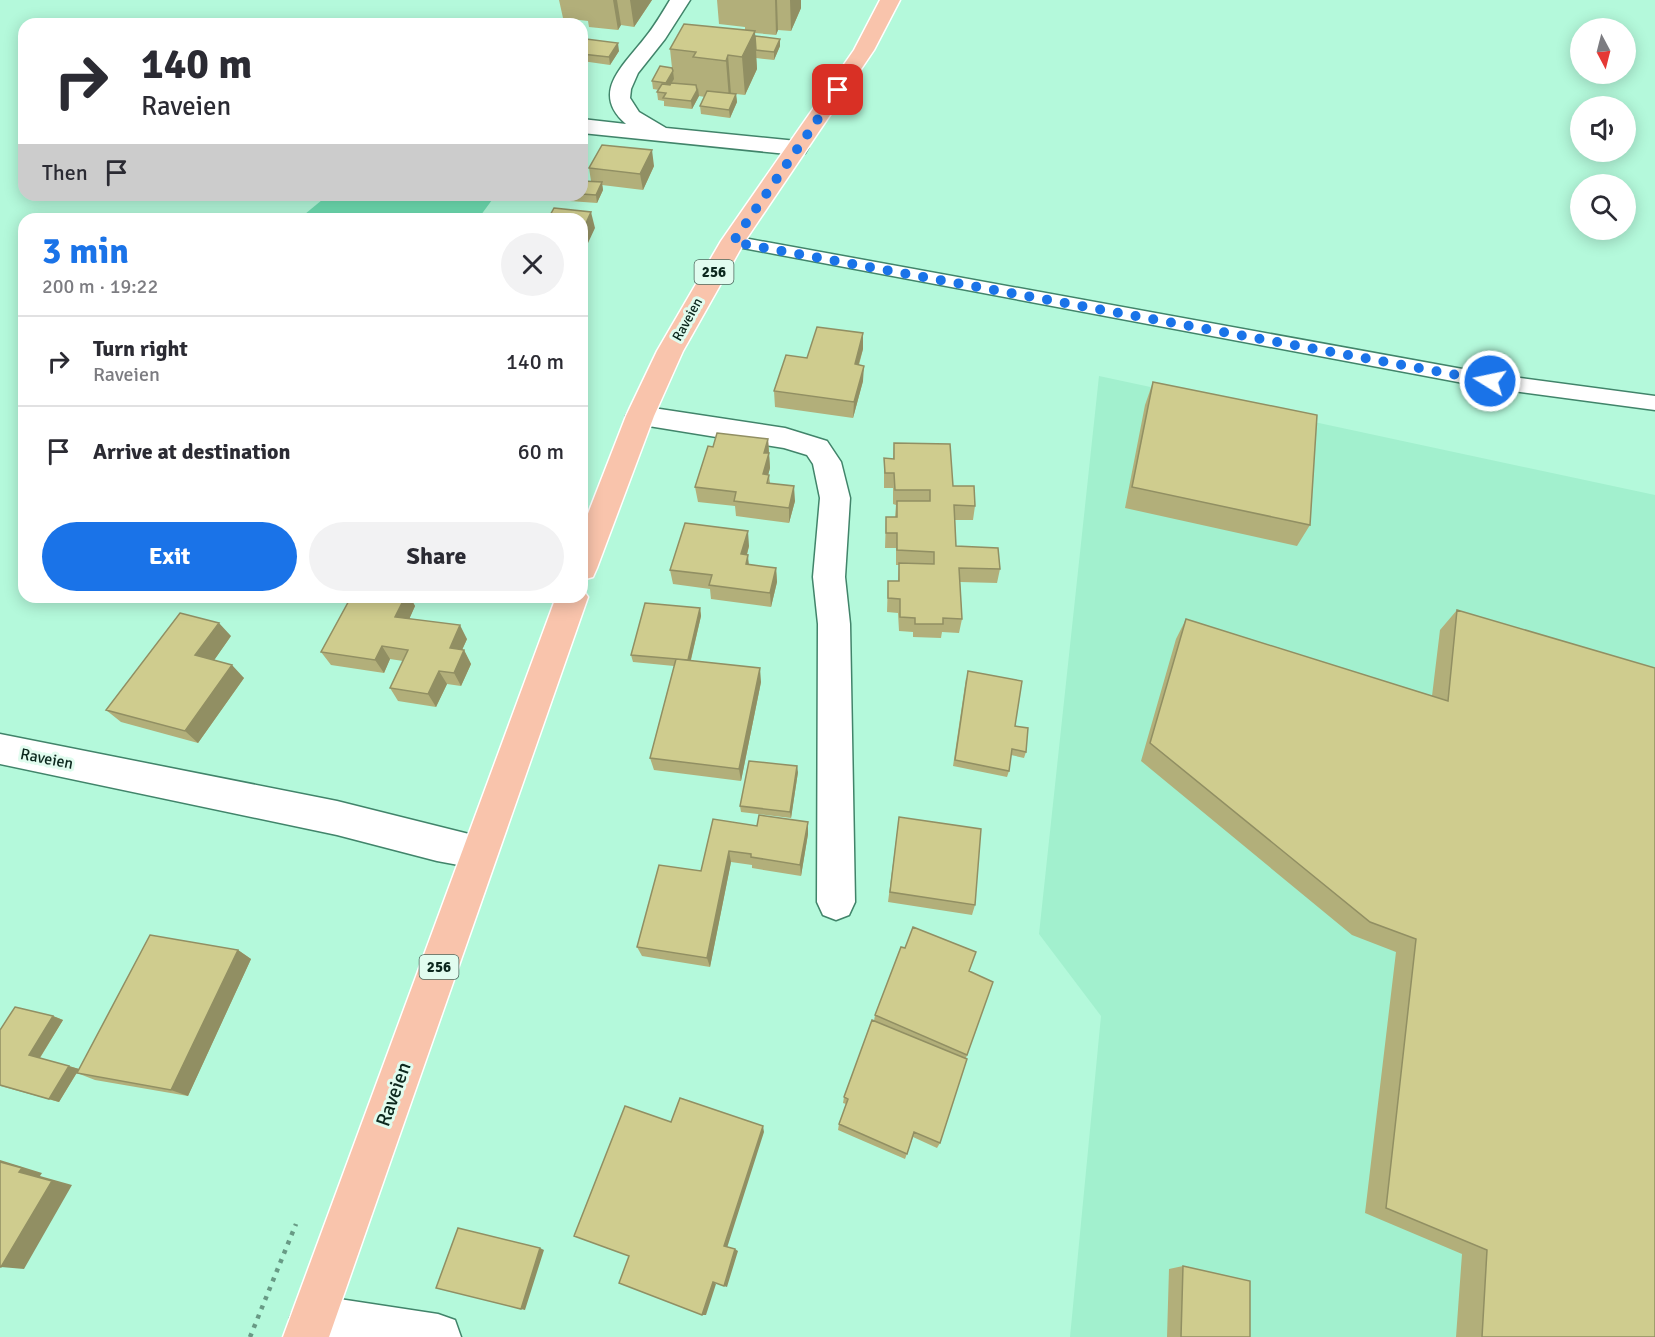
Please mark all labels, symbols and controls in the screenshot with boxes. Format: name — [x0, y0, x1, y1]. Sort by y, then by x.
north arrow — [1570, 18, 1636, 84]
map controls — [1570, 18, 1636, 240]
text: 140 m — [141, 39, 252, 90]
icon: right — [42, 42, 120, 120]
pin — [812, 64, 863, 115]
icon: arrive — [821, 73, 854, 106]
text: Raveien — [141, 90, 231, 123]
button: sound — [1570, 96, 1636, 162]
icon: arrive — [100, 156, 133, 189]
text: Then — [42, 159, 88, 186]
button: search — [1570, 174, 1636, 240]
text: 3 min — [42, 229, 129, 274]
button: close — [501, 233, 564, 296]
road number: 256 — [694, 260, 734, 284]
text: 200 m · 19:22 — [42, 274, 158, 299]
street label: Raveien — [669, 295, 706, 344]
text: Turn right — [93, 335, 188, 362]
icon: right — [42, 345, 75, 378]
text: 140 m — [506, 348, 564, 375]
position arrow — [1458, 349, 1522, 413]
text: Raveien — [93, 362, 160, 387]
icon: arrive — [42, 435, 75, 468]
text: Arrive at destination — [93, 438, 290, 465]
text: 60 m — [518, 438, 564, 465]
button: Exit — [42, 522, 297, 591]
button: Share — [309, 522, 564, 591]
street label: Raveien — [19, 744, 75, 774]
road number: 256 — [420, 955, 458, 979]
street label: Raveien — [370, 1058, 417, 1130]

